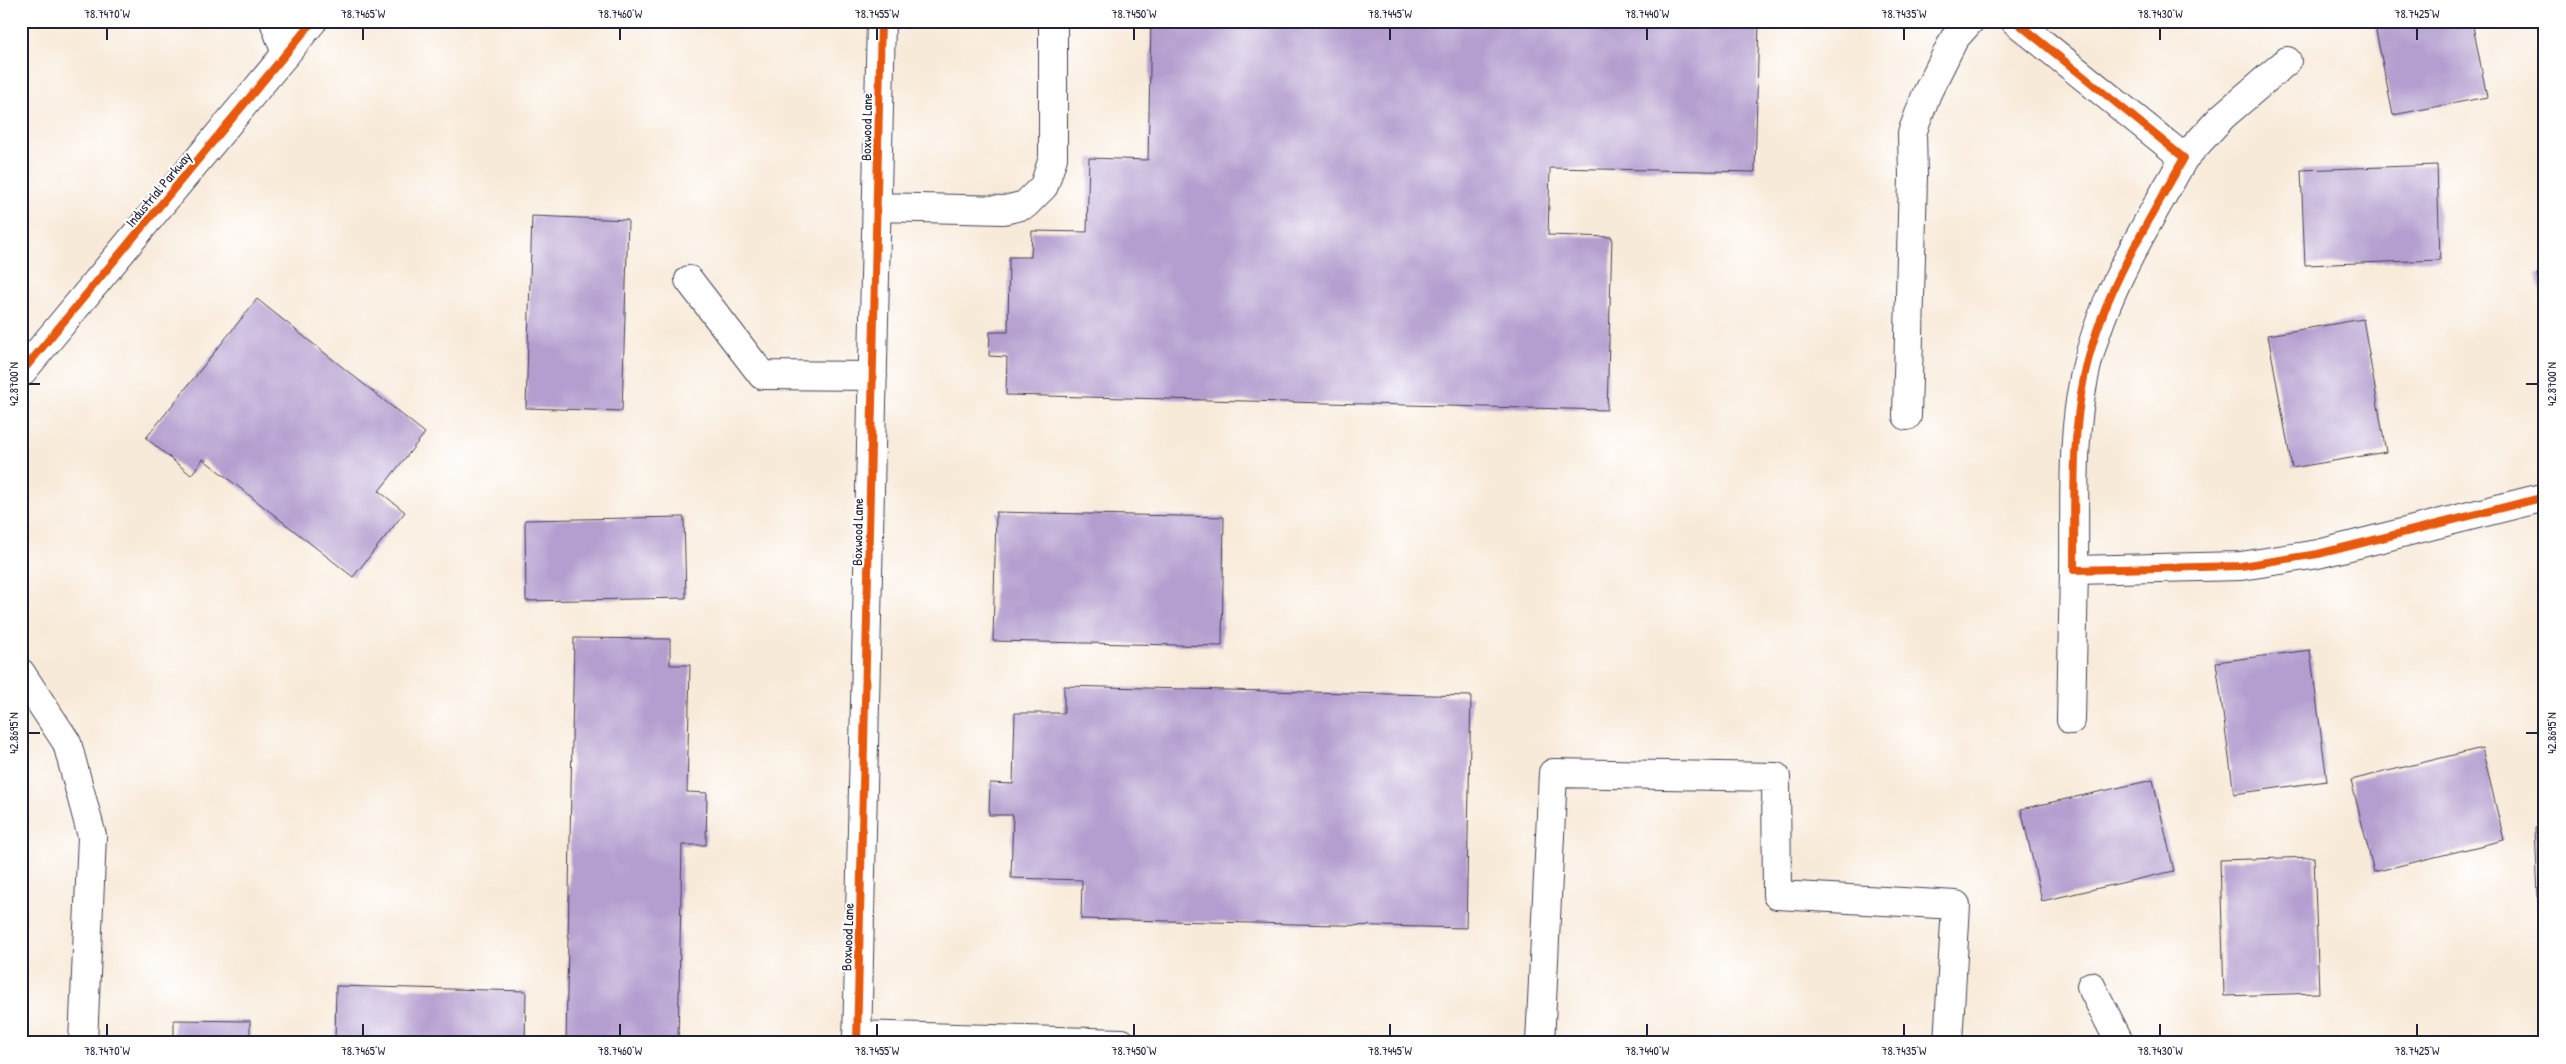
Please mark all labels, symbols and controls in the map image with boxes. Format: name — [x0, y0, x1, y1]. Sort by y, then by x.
text: 78.7470°W — [84, 5, 130, 22]
text: 78.7465°W — [341, 5, 386, 22]
text: 78.7460°W — [598, 5, 643, 22]
text: 78.7455°W — [855, 5, 900, 22]
text: 78.7450°W — [1112, 5, 1157, 22]
text: 78.7445°W — [1368, 5, 1413, 22]
text: 78.7440°W — [1625, 5, 1670, 22]
text: 78.7435°W — [1882, 5, 1927, 22]
text: 78.7430°W — [2137, 5, 2183, 22]
text: 78.7425°W — [2394, 5, 2440, 22]
street label: Boxwood Lane — [856, 92, 876, 161]
street label: Industrial Parkway — [121, 147, 196, 231]
text: 42.8700°N — [5, 362, 22, 406]
text: 42.8700°N — [2543, 362, 2560, 406]
street label: Boxwood Lane — [847, 497, 867, 566]
text: 42.8695°N — [5, 712, 22, 754]
text: 42.8695°N — [2543, 712, 2560, 754]
street label: Boxwood Lane — [836, 902, 858, 971]
text: 78.7470°W — [84, 1042, 130, 1059]
text: 78.7465°W — [341, 1042, 386, 1059]
text: 78.7460°W — [598, 1042, 643, 1059]
text: 78.7455°W — [855, 1042, 900, 1059]
text: 78.7450°W — [1112, 1042, 1157, 1059]
text: 78.7445°W — [1368, 1042, 1413, 1059]
text: 78.7440°W — [1625, 1042, 1670, 1059]
text: 78.7435°W — [1882, 1042, 1927, 1059]
text: 78.7430°W — [2137, 1042, 2183, 1059]
text: 78.7425°W — [2394, 1042, 2440, 1059]

